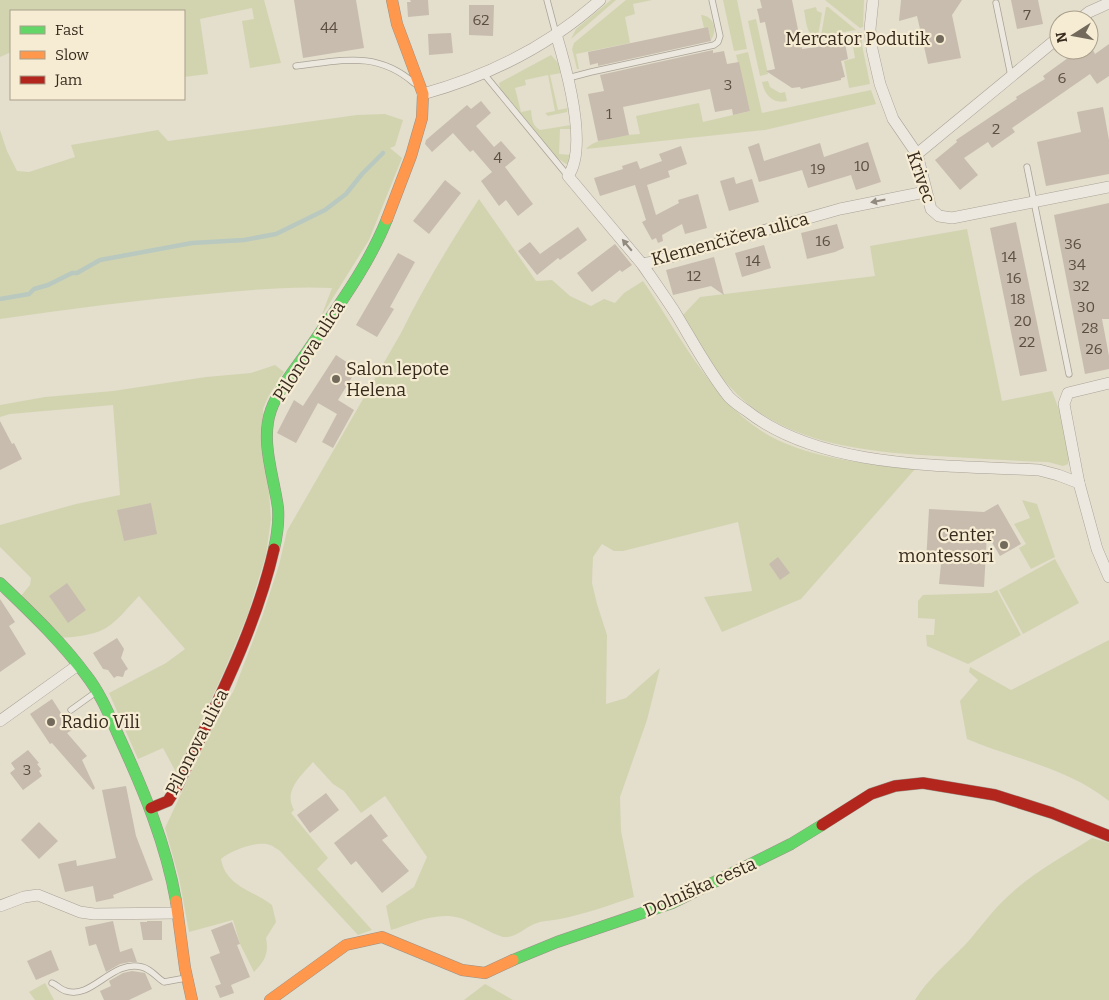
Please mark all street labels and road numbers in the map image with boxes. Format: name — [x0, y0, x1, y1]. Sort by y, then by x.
street label: Krivec — [902, 148, 940, 206]
street label: Klemenčičeva ulica — [649, 207, 811, 271]
street label: Pilonova ulica — [268, 296, 350, 406]
street label: Pilonova ulica — [161, 685, 233, 799]
street label: Dolniška cesta — [640, 852, 760, 922]

